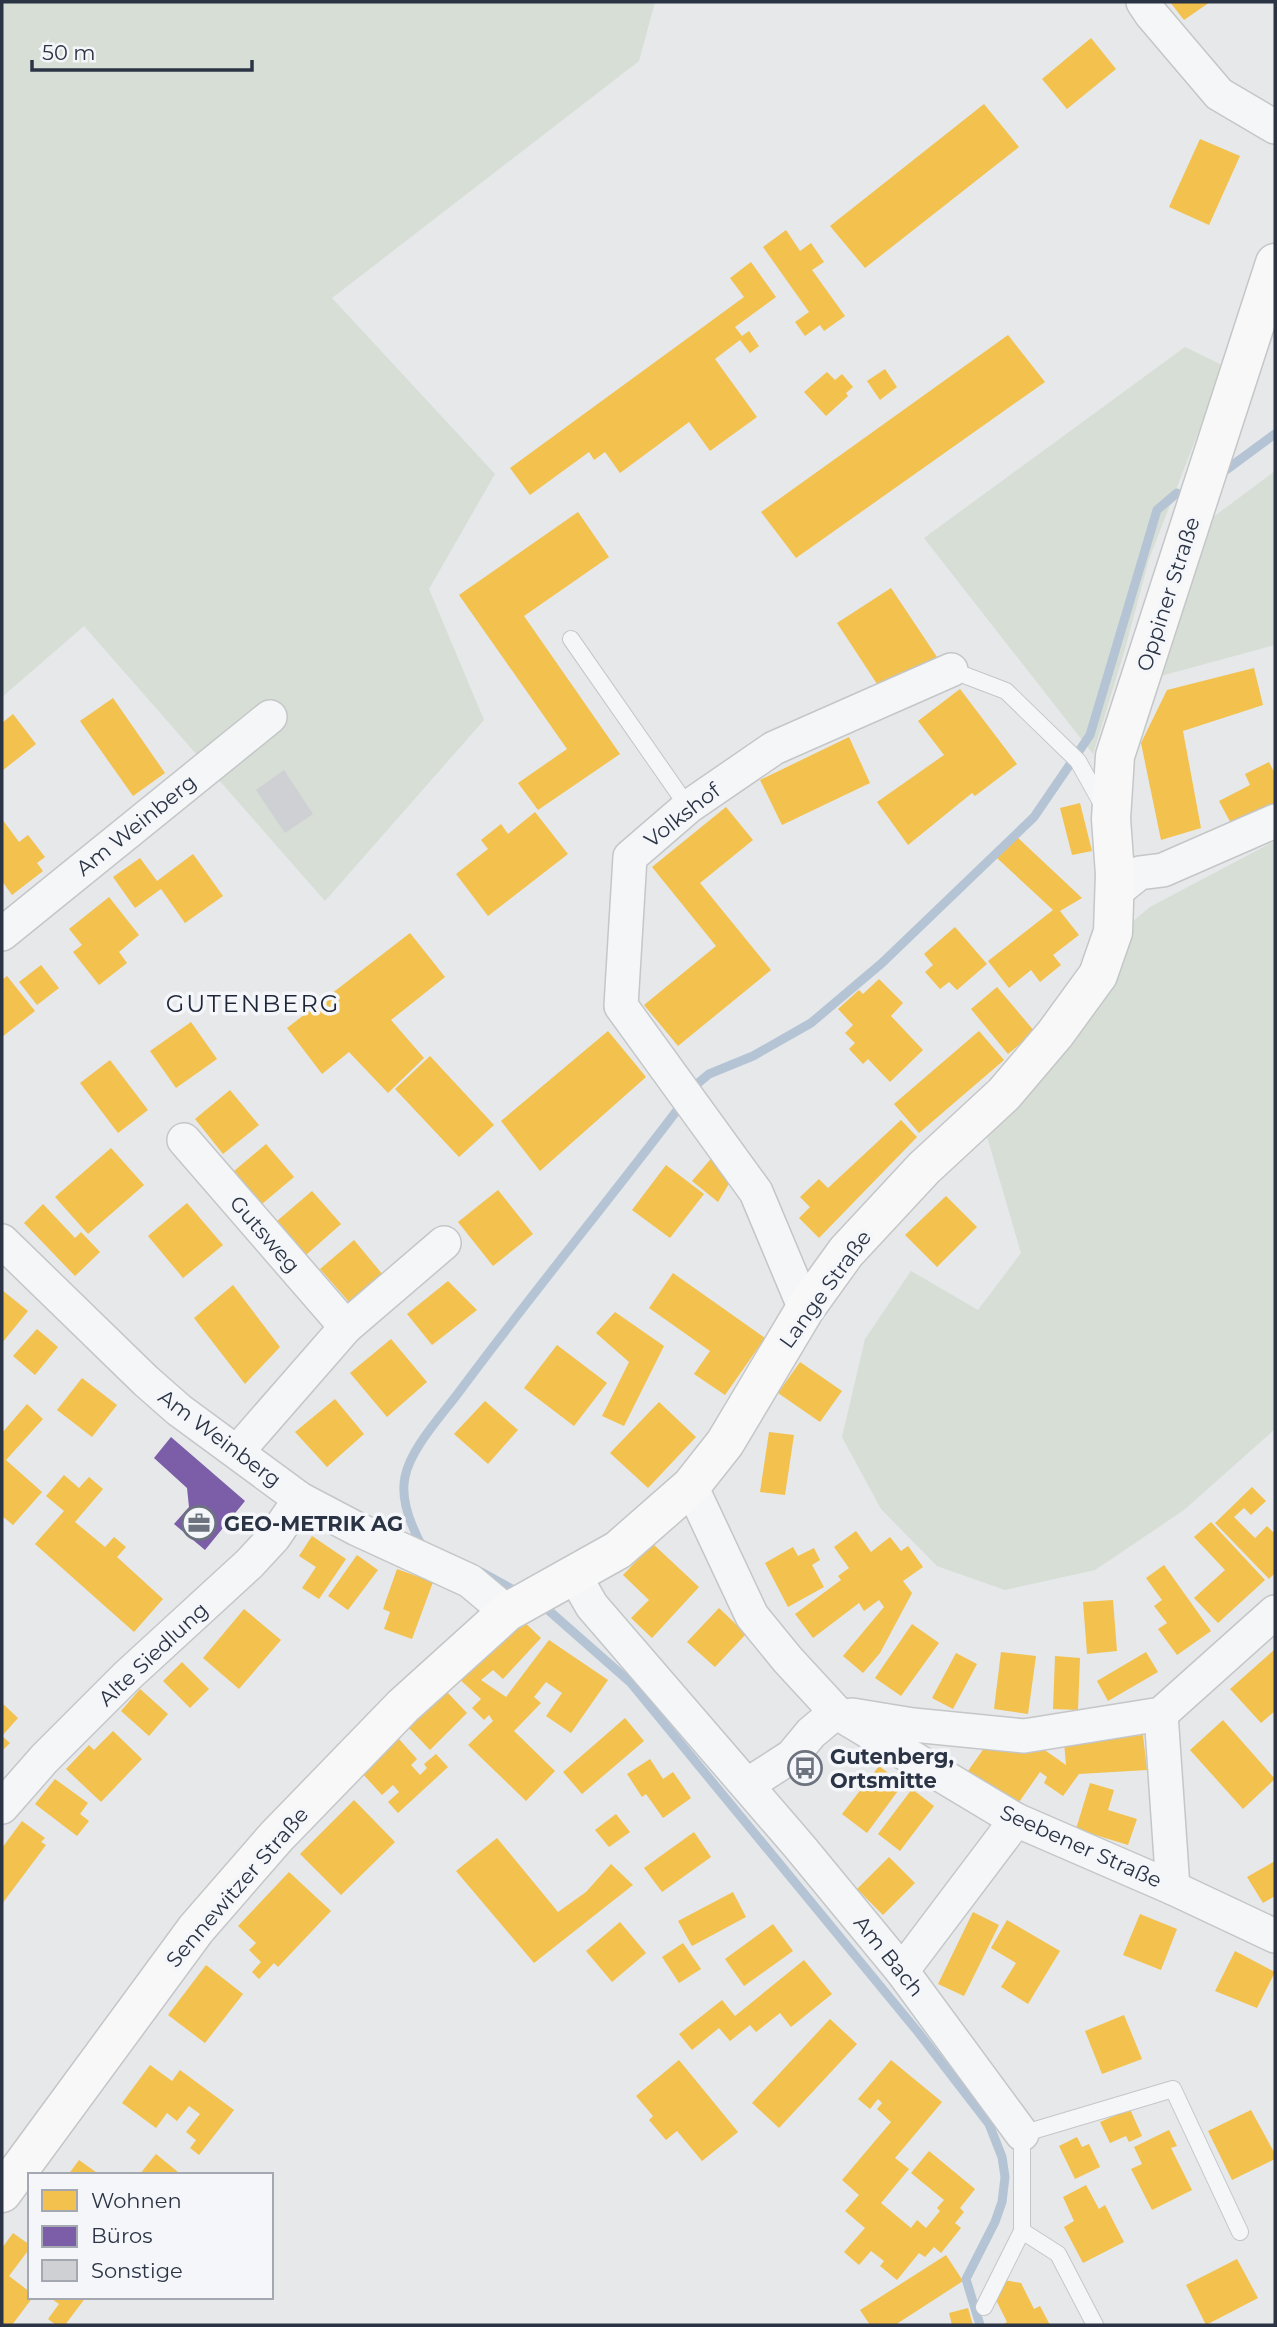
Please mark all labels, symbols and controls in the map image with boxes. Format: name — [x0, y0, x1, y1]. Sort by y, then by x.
scale bar — [32, 28, 252, 72]
text: 50 m — [42, 40, 96, 65]
street label: Oppiner Straße — [1131, 514, 1205, 674]
street label: Am Weinberg — [71, 769, 201, 881]
street label: Volkshof — [639, 777, 726, 852]
district label: GUTENBERG — [166, 989, 340, 1018]
street label: Gutsweg — [225, 1190, 305, 1278]
street label: Lange Straße — [774, 1225, 876, 1353]
street label: Am Weinberg — [154, 1384, 286, 1492]
office icon: GEO-METRIK AG — [180, 1504, 218, 1542]
place label: GEO-METRIK AG — [224, 1511, 403, 1536]
street label: Alte Siedlung — [93, 1597, 213, 1711]
place label: Gutenberg, Ortsmitte — [830, 1744, 954, 1793]
bus stop icon: Gutenberg, Ortsmitte — [786, 1749, 824, 1787]
street label: Seebener Straße — [996, 1799, 1166, 1893]
street label: Sennewitzer Straße — [161, 1802, 313, 1972]
street label: Am Bach — [849, 1910, 929, 2002]
legend — [28, 2173, 273, 2299]
text: Wohnen — [91, 2188, 182, 2213]
text: Büros — [91, 2223, 153, 2248]
text: Sonstige — [91, 2258, 183, 2283]

